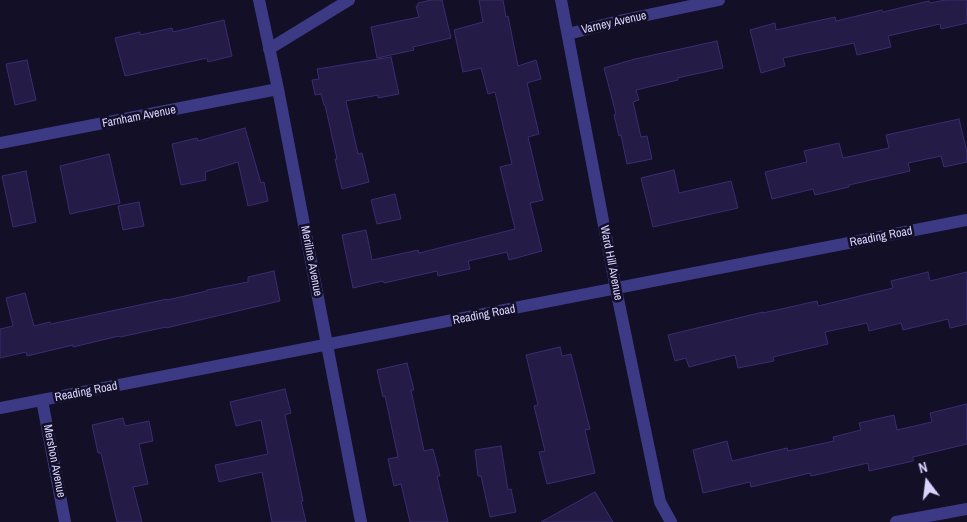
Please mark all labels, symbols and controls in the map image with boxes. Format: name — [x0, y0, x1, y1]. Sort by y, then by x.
street label: Varney Avenue — [580, 9, 648, 37]
street label: Farnham Avenue — [101, 103, 177, 131]
street label: Ward Hill Avenue — [597, 224, 625, 302]
street label: Reading Road — [848, 224, 914, 250]
street label: Meriline Avenue — [297, 225, 325, 297]
street label: Reading Road — [451, 302, 517, 328]
street label: Reading Road — [53, 379, 119, 405]
street label: Mershon Avenue — [40, 423, 68, 499]
north arrow — [902, 457, 952, 507]
text: N — [917, 458, 929, 477]

